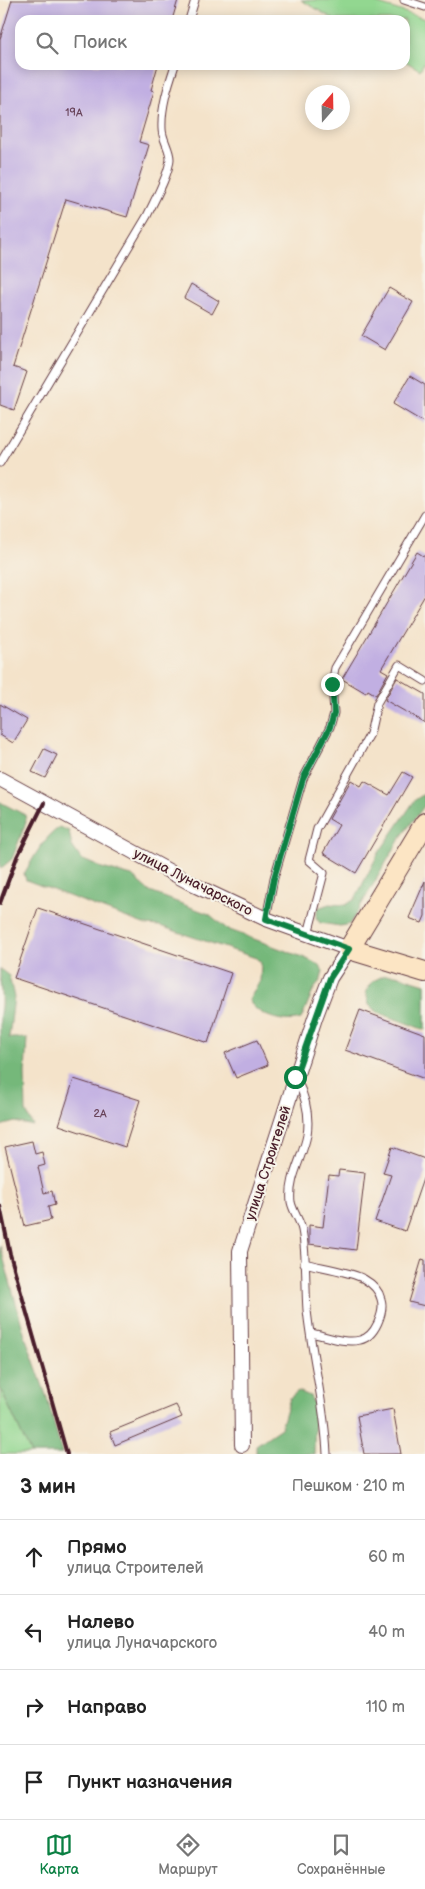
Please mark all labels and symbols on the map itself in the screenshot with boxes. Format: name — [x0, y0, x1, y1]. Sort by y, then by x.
north arrow — [305, 85, 350, 130]
house number: 19А — [65, 106, 83, 119]
route end — [321, 673, 344, 696]
street label: улица Луначарского — [131, 845, 255, 919]
route start — [284, 1066, 307, 1089]
street label: улица Строителей — [241, 1104, 295, 1222]
house number: 2А — [93, 1107, 107, 1120]

